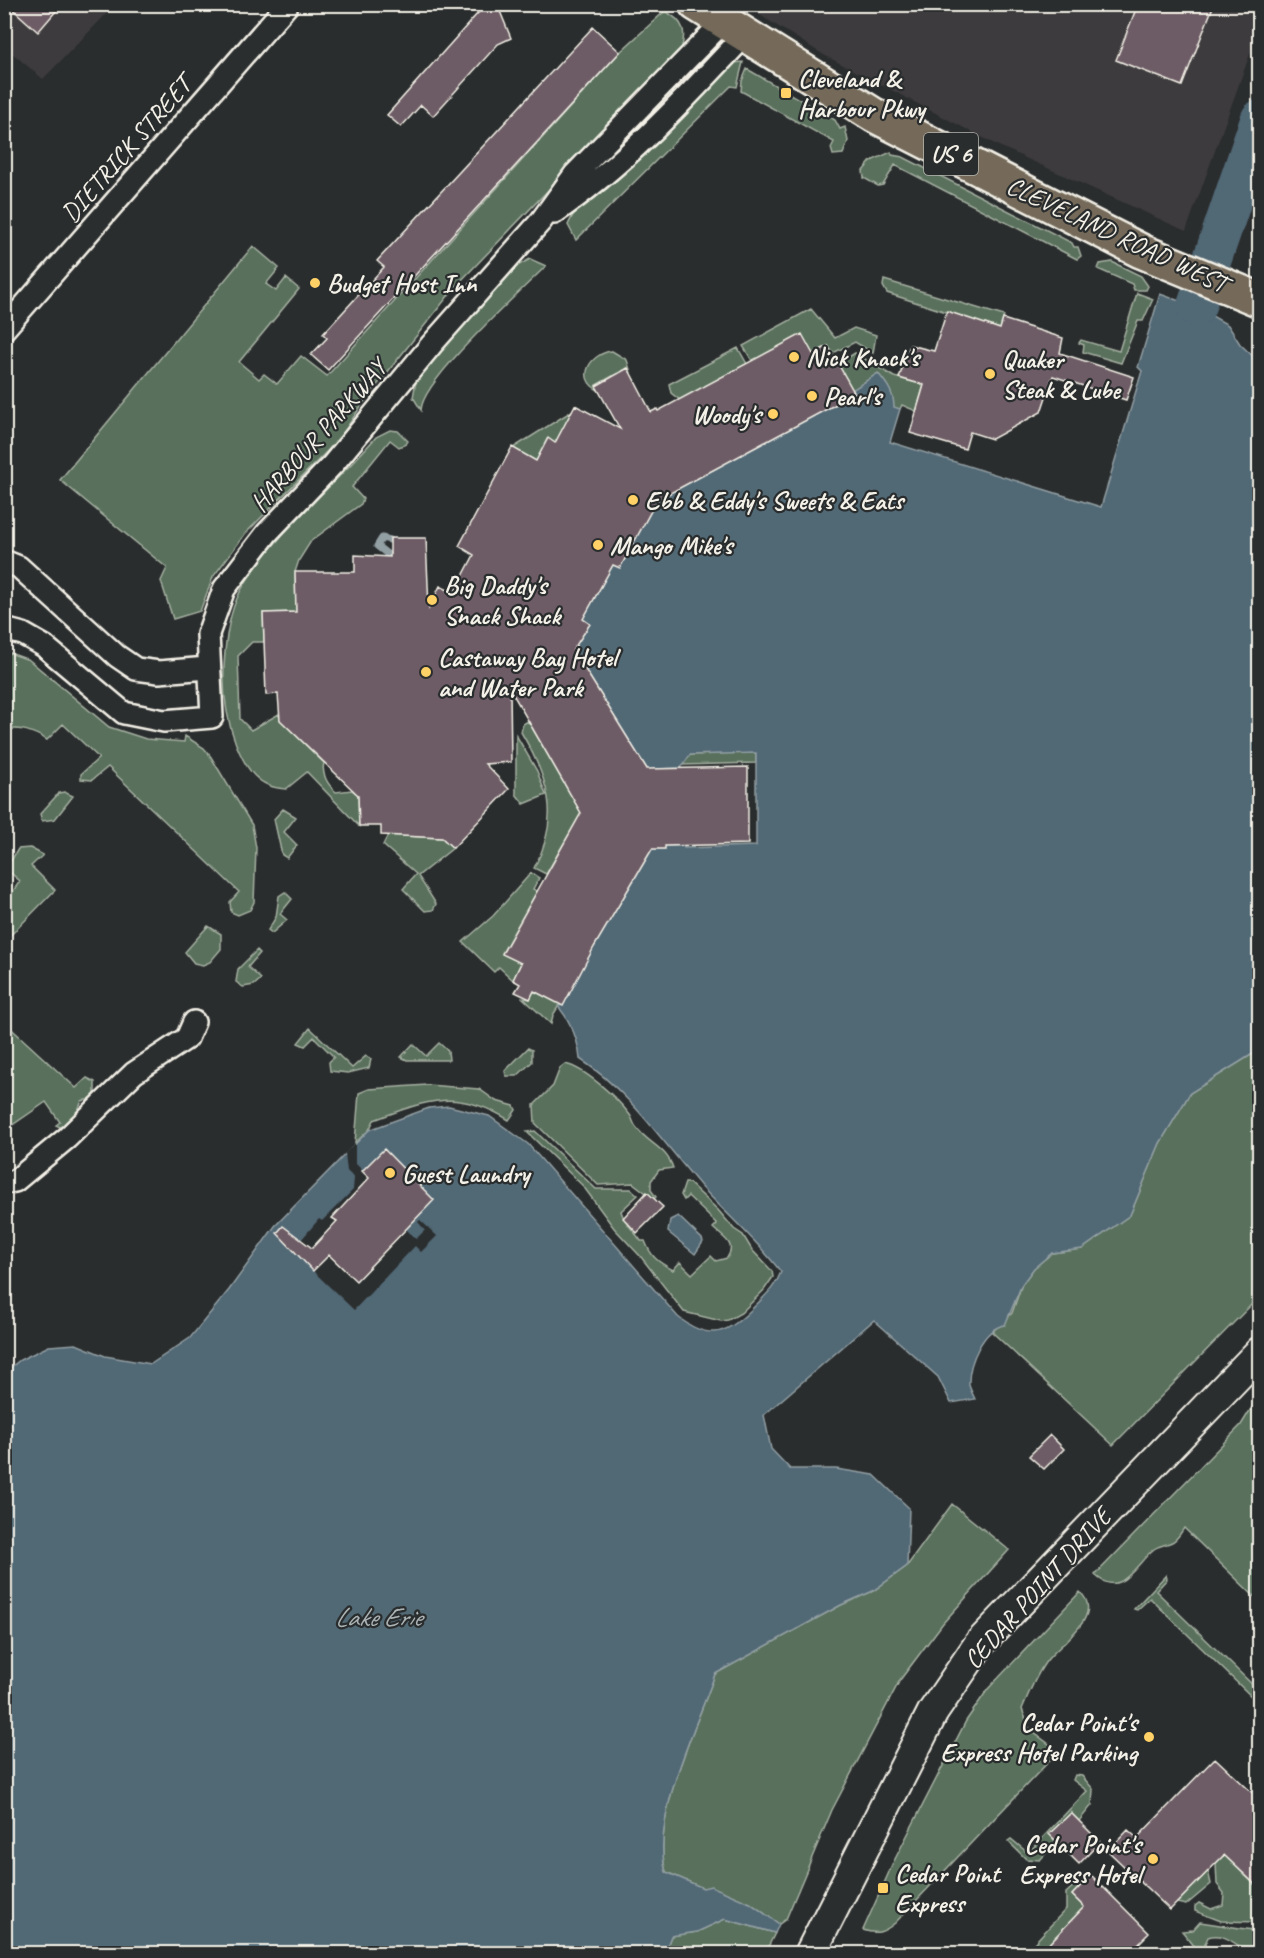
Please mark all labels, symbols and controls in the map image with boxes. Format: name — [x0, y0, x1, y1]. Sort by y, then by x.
place label: Cleveland & Harbour Pkwy — [798, 62, 928, 125]
street label: DIETRICK STREET — [54, 64, 203, 229]
marker: Cleveland & Harbour Pkwy — [779, 86, 793, 100]
road number: US 6 — [924, 133, 978, 175]
street label: CLEVELAND ROAD WEST — [1001, 169, 1238, 303]
place label: Budget Host Inn — [327, 267, 478, 300]
marker: Budget Host Inn — [308, 276, 322, 290]
place label: Nick Knack's — [806, 341, 922, 374]
place label: Quaker Steak & Lube — [1002, 343, 1122, 406]
street label: HARBOUR PARKWAY — [243, 349, 396, 519]
marker: Nick Knack's — [787, 350, 801, 364]
marker: Quaker Steak & Lube — [983, 367, 997, 381]
place label: Pearl's — [824, 380, 884, 413]
marker: Pearl's — [805, 389, 819, 403]
place label: Woody's — [692, 398, 764, 431]
marker: Woody's — [766, 407, 780, 421]
place label: Ebb & Eddy's Sweets & Eats — [645, 484, 906, 517]
marker: Ebb & Eddy's Sweets & Eats — [626, 493, 640, 507]
place label: Mango Mike's — [610, 529, 735, 562]
marker: Mango Mike's — [591, 538, 605, 552]
place label: Big Daddy's Snack Shack — [444, 569, 562, 632]
marker: Big Daddy's Snack Shack — [425, 593, 439, 607]
place label: Castaway Bay Hotel and Water Park — [438, 641, 622, 704]
marker: Castaway Bay Hotel and Water Park — [419, 665, 433, 679]
place label: Guest Laundry — [402, 1157, 532, 1190]
marker: Guest Laundry — [383, 1166, 397, 1180]
street label: CEDAR POINT DRIVE — [956, 1498, 1121, 1676]
water label: Lake Erie — [335, 1600, 425, 1634]
place label: Cedar Point's Express Hotel Parking — [941, 1706, 1140, 1769]
marker: Cedar Point's Express Hotel Parking — [1142, 1730, 1156, 1744]
place label: Cedar Point's Express Hotel — [1019, 1828, 1146, 1891]
marker: Cedar Point's Express Hotel — [1146, 1852, 1160, 1866]
place label: Cedar Point Express — [895, 1857, 1002, 1920]
marker: Cedar Point Express — [876, 1881, 890, 1895]

